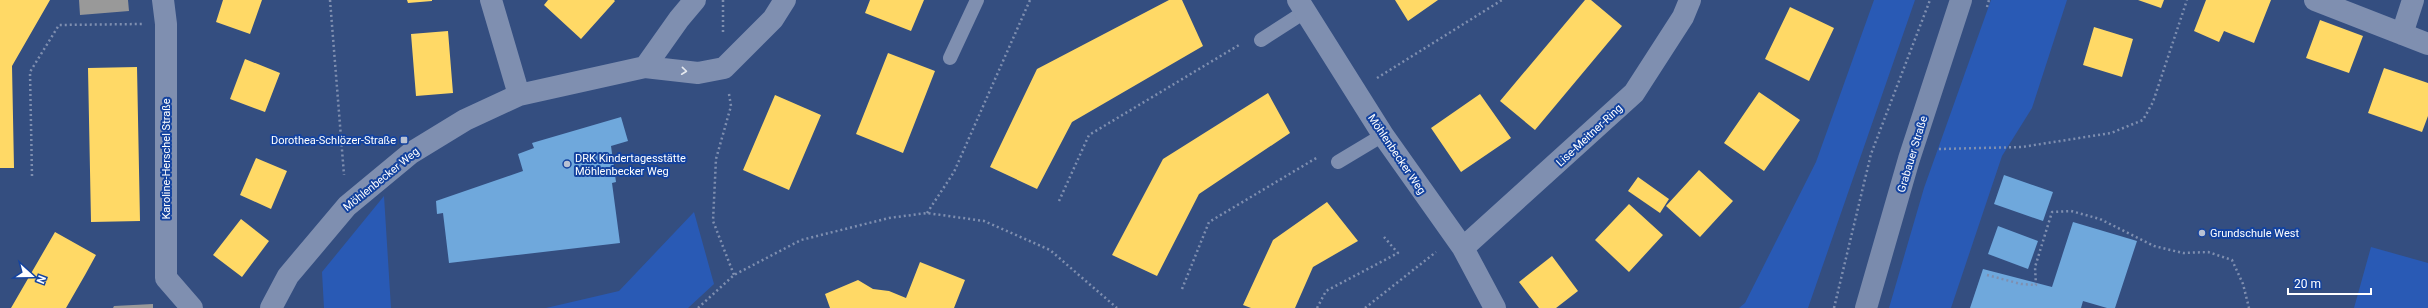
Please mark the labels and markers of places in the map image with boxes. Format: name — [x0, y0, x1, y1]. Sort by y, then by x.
place label: Dorothea-Schlözer-Straße — [271, 134, 396, 147]
marker: Dorothea-Schlözer-Straße — [399, 135, 409, 145]
place label: DRK Kindertagesstätte Möhlenbecker Weg — [575, 152, 686, 178]
marker: DRK Kindertagesstätte Möhlenbecker Weg — [562, 159, 572, 169]
place label: Grundschule West — [2210, 227, 2299, 240]
marker: Grundschule West — [2197, 228, 2207, 238]

